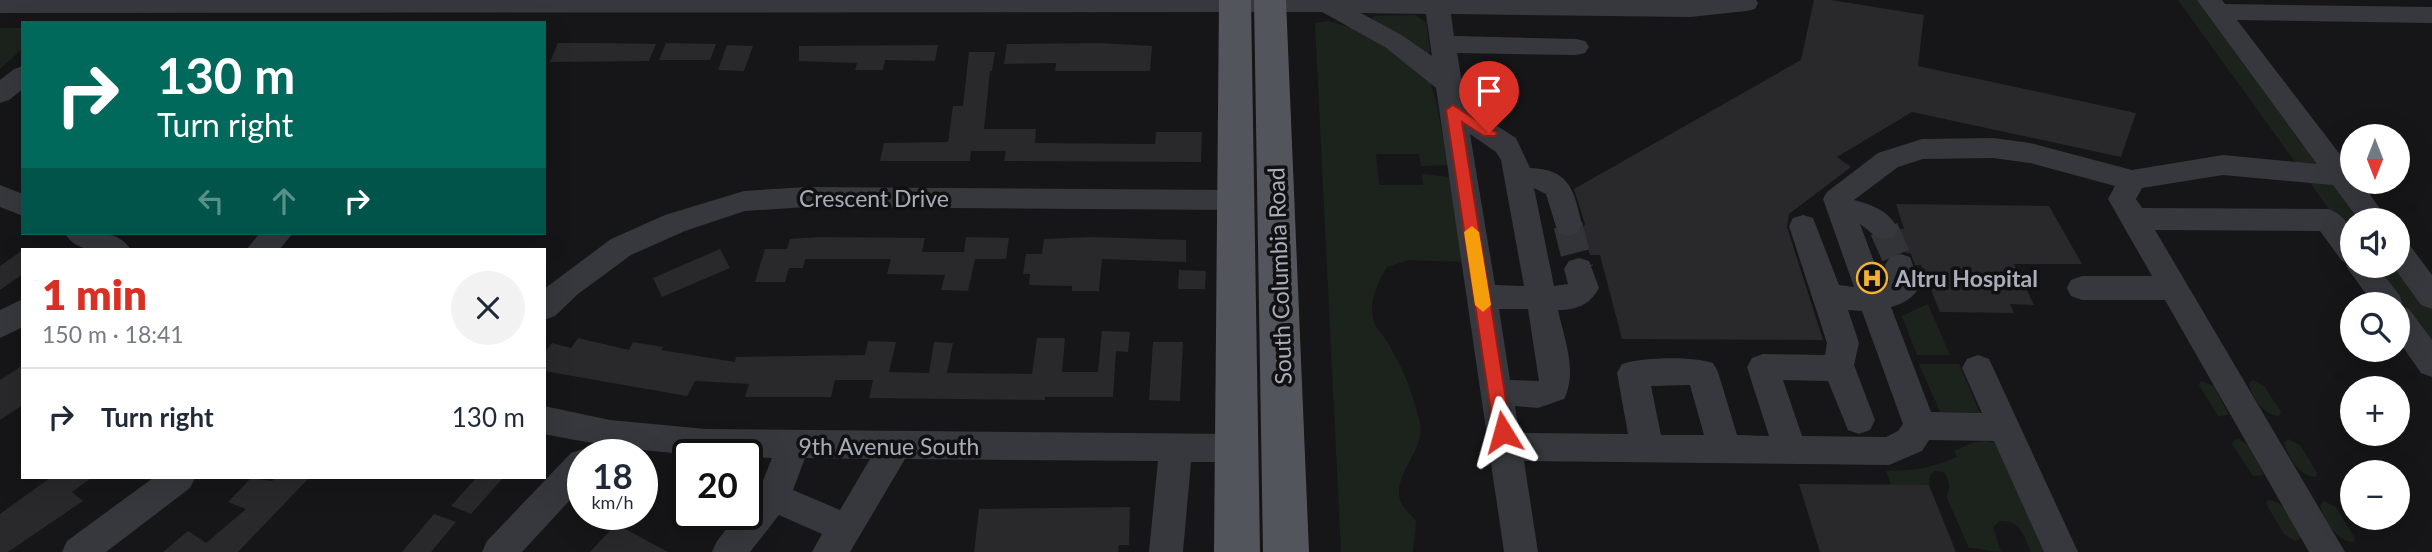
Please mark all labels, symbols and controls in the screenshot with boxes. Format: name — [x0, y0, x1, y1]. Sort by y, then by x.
text: 130 m — [157, 46, 295, 104]
icon: right — [42, 49, 133, 140]
pin — [1459, 61, 1519, 133]
icon: arrive — [1470, 72, 1508, 110]
text: Turn right — [157, 105, 293, 144]
north arrow — [2340, 124, 2410, 194]
map controls — [2340, 124, 2410, 530]
street label: South Columbia Road — [1261, 167, 1297, 385]
icon: left — [192, 182, 230, 220]
icon: ahead — [265, 182, 303, 220]
icon: right — [338, 182, 376, 220]
street label: Crescent Drive — [799, 184, 949, 212]
button: sound — [2340, 208, 2410, 278]
hospital icon: Altru Hospital — [1855, 261, 1889, 295]
place label: Altru Hospital — [1894, 264, 2038, 292]
text: 1 min — [42, 269, 147, 319]
button: close — [451, 271, 525, 345]
button: search — [2340, 292, 2410, 362]
text: 150 m · 18:41 — [42, 320, 184, 348]
button: + — [2340, 376, 2410, 446]
position arrow — [1466, 395, 1540, 469]
icon: right — [42, 398, 80, 436]
text: Turn right — [101, 401, 214, 433]
text: 130 m — [452, 401, 525, 433]
street label: 9th Avenue South — [799, 432, 979, 460]
speed limit sign: 20 — [672, 439, 763, 530]
text: 18 — [592, 454, 633, 496]
button: − — [2340, 460, 2410, 530]
text: km/h — [591, 491, 634, 513]

